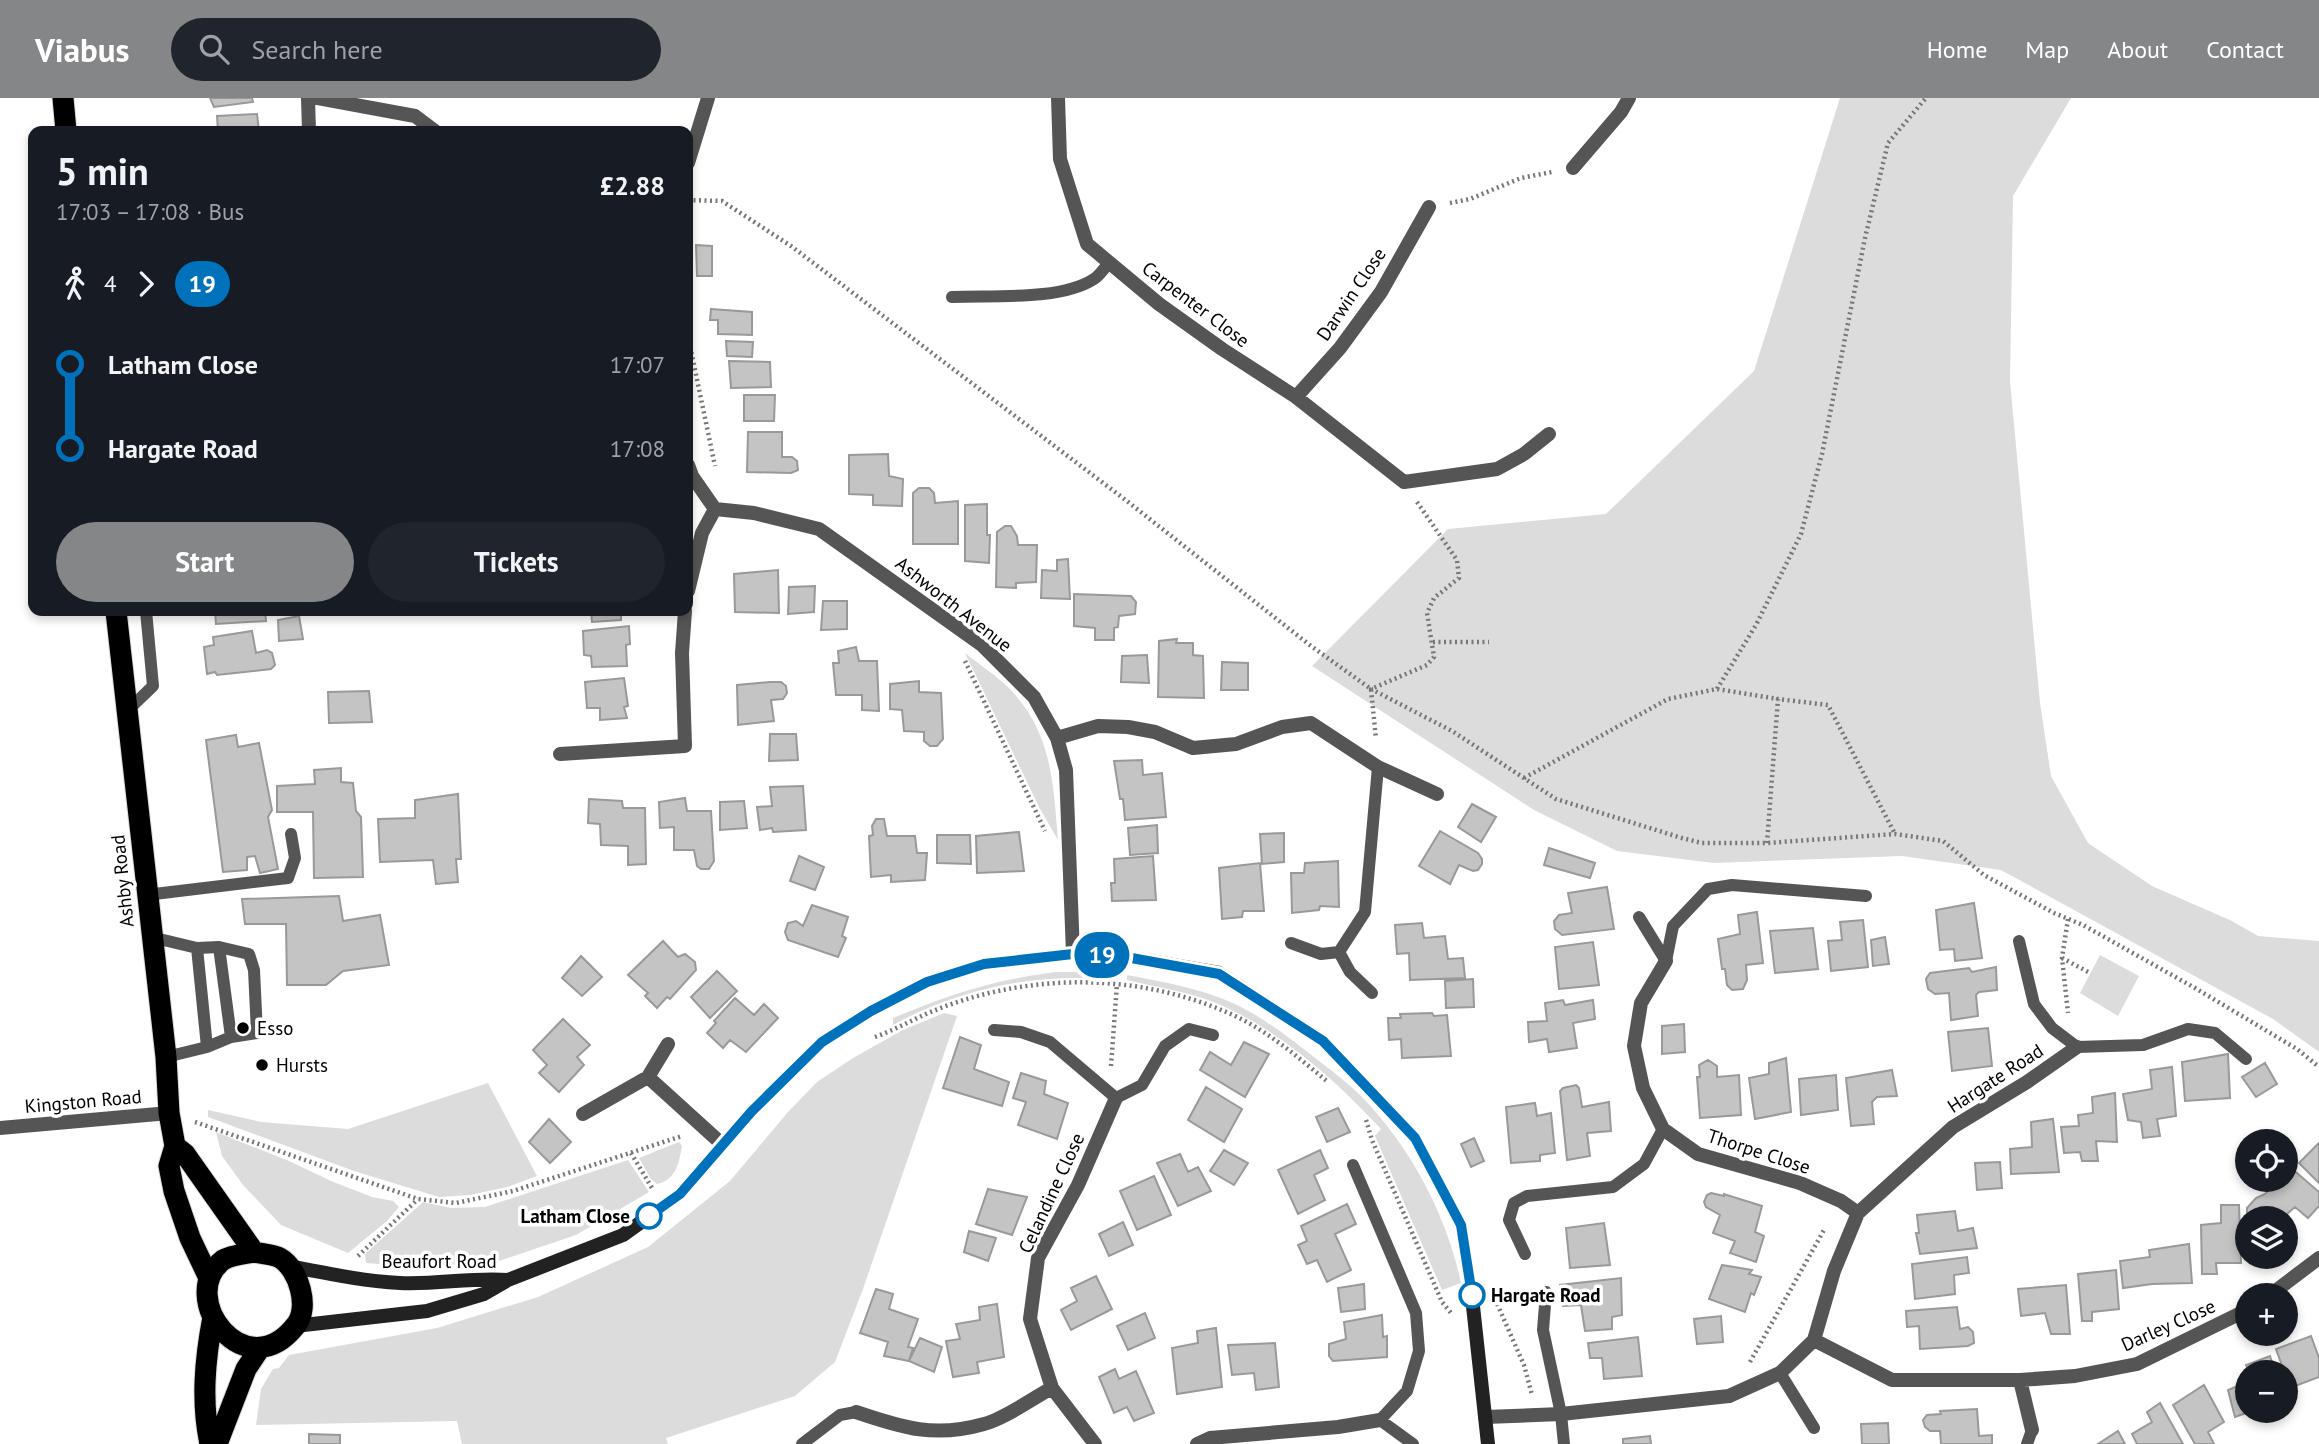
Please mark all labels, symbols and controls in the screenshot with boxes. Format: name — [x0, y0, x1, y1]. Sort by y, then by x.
search box — [171, 18, 661, 81]
text: Viabus — [35, 28, 129, 71]
icon: search — [195, 30, 233, 68]
text: Search here — [251, 33, 383, 66]
text: Home — [1927, 34, 1987, 65]
text: Map — [2025, 34, 2069, 65]
text: About — [2107, 34, 2168, 65]
text: Contact — [2206, 34, 2284, 65]
text: 5 min — [56, 146, 149, 195]
text: £2.88 — [600, 169, 665, 202]
text: 17:03 – 17:08 · Bus — [56, 197, 244, 226]
street label: Darwin Close — [1311, 243, 1391, 345]
street label: Carpenter Close — [1138, 256, 1254, 352]
icon: walk — [56, 265, 94, 303]
icon: forward — [127, 265, 165, 303]
text: 19 — [189, 268, 216, 299]
text: 4 — [104, 269, 117, 298]
text: Latham Close — [108, 348, 258, 381]
text: 17:07 — [610, 350, 665, 379]
text: Hargate Road — [108, 432, 258, 465]
text: 17:08 — [610, 434, 665, 463]
button: Start — [56, 522, 354, 602]
button: Tickets — [368, 522, 665, 602]
street label: Ashworth Avenue — [891, 551, 1017, 657]
street label: Ashby Road — [105, 833, 139, 929]
line badge: 19 — [1070, 932, 1134, 978]
text: 19 — [1088, 939, 1116, 970]
place label: Esso — [257, 1016, 293, 1040]
marker: Esso — [235, 1020, 251, 1036]
street label: Hargate Road — [1943, 1038, 2047, 1118]
place label: Hursts — [276, 1053, 328, 1077]
marker: Hursts — [254, 1057, 270, 1073]
street label: Kingston Road — [23, 1084, 143, 1118]
street label: Thorpe Close — [1704, 1123, 1814, 1179]
street label: Celandine Close — [1013, 1129, 1089, 1257]
map controls — [2235, 1129, 2298, 1423]
button: locate — [2235, 1129, 2298, 1192]
marker: Latham Close — [636, 1203, 662, 1229]
place label: Latham Close — [520, 1204, 630, 1228]
button: layers — [2235, 1206, 2298, 1269]
street label: Beaufort Road — [381, 1249, 497, 1273]
marker: Hargate Road — [1459, 1282, 1485, 1308]
place label: Hargate Road — [1491, 1283, 1600, 1307]
button: + — [2235, 1283, 2298, 1346]
street label: Darley Close — [2117, 1294, 2219, 1356]
button: − — [2235, 1360, 2298, 1423]

